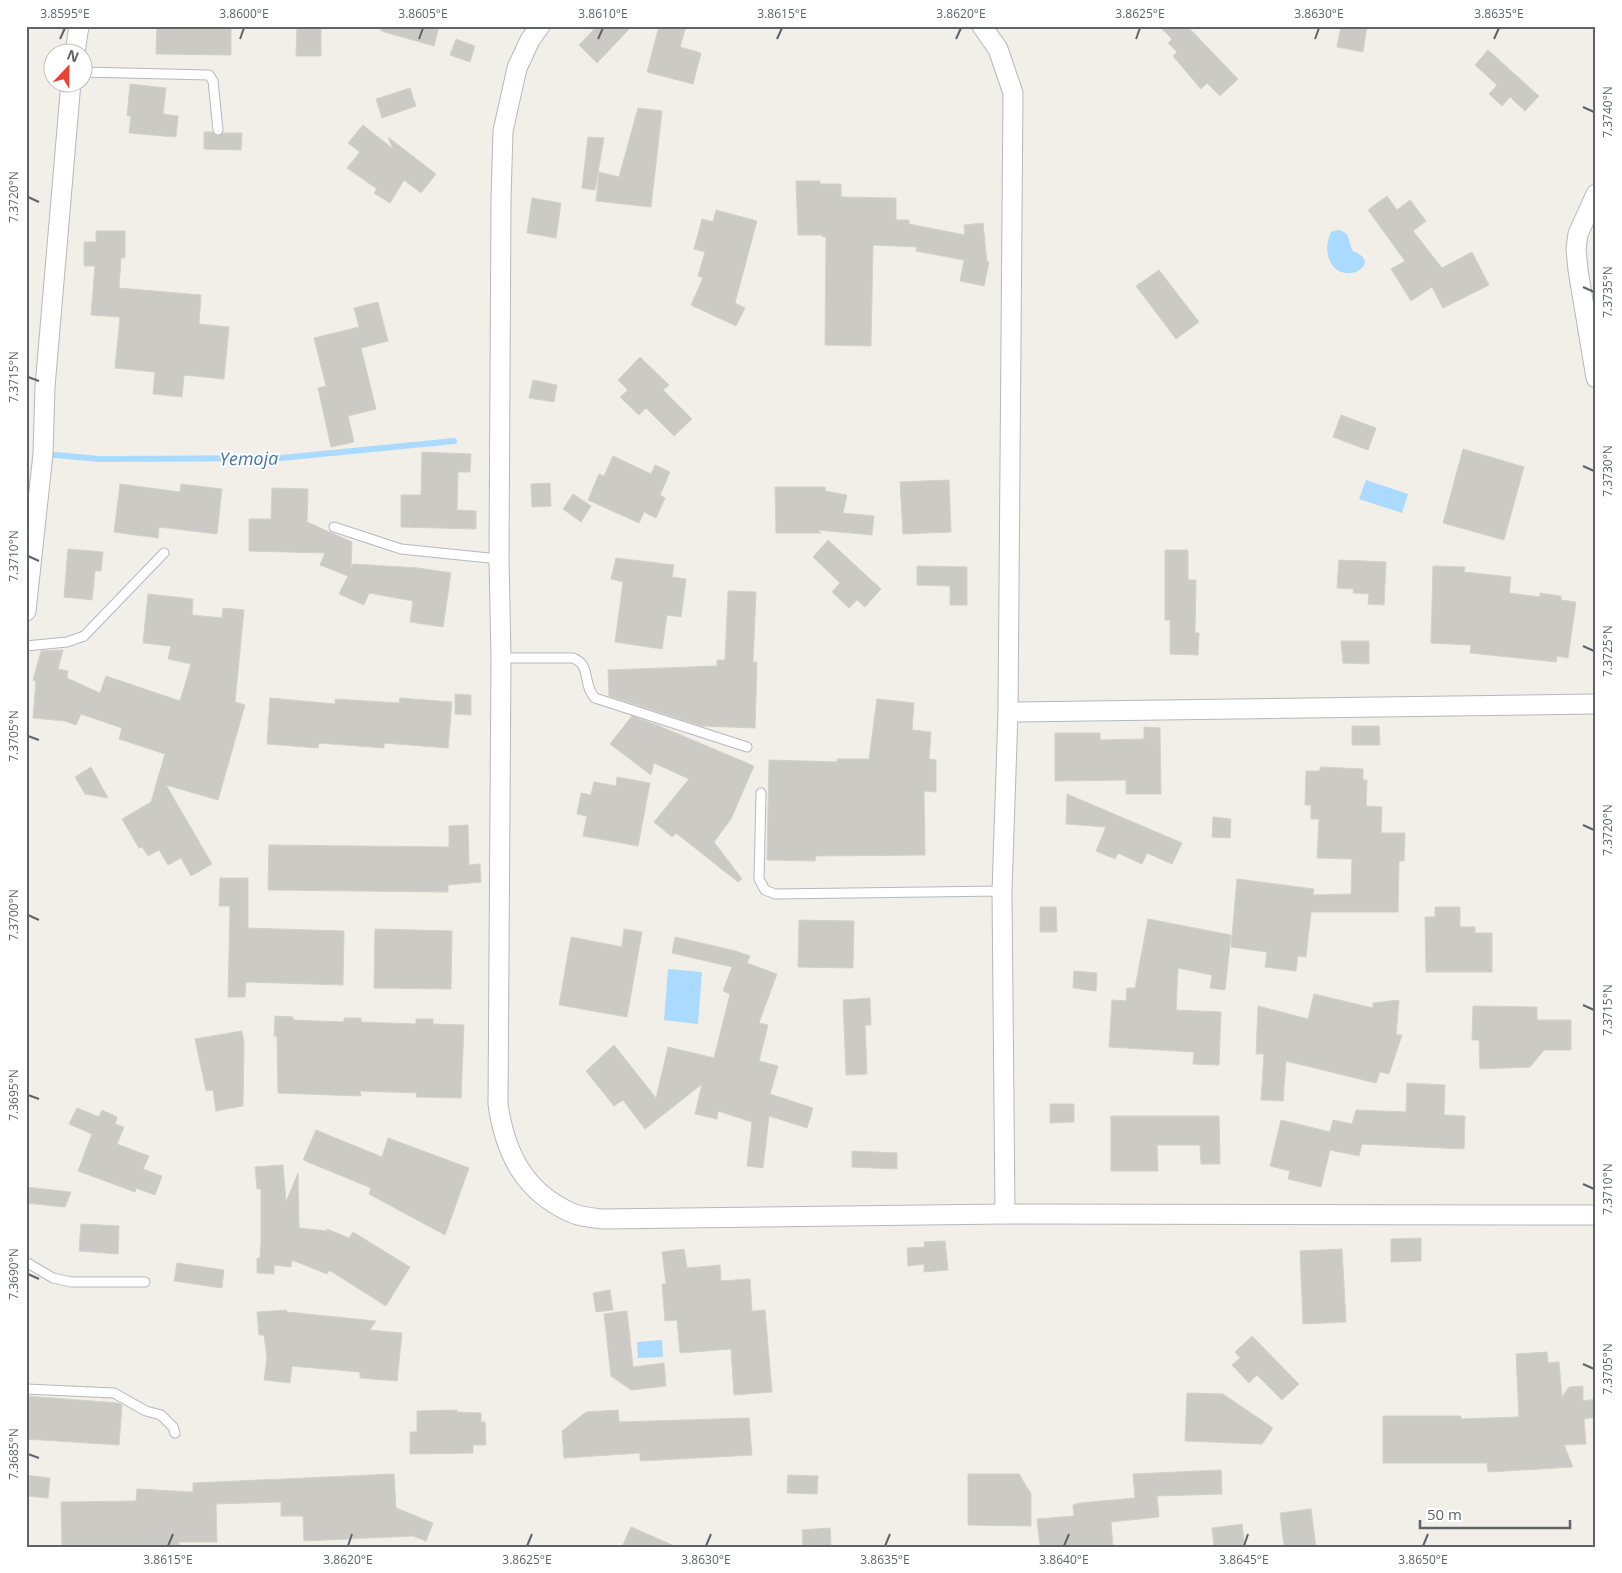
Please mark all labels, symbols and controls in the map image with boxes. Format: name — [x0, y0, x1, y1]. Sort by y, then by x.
text: 3.8595°E — [40, 5, 90, 22]
text: 3.8600°E — [219, 5, 269, 22]
text: 3.8605°E — [398, 5, 448, 22]
text: 3.8610°E — [578, 5, 628, 22]
text: 3.8615°E — [757, 5, 807, 22]
text: 3.8620°E — [936, 5, 986, 22]
text: 3.8625°E — [1115, 5, 1165, 22]
text: 3.8630°E — [1294, 5, 1344, 22]
text: 3.8635°E — [1474, 5, 1524, 22]
north arrow — [42, 42, 92, 92]
text: N — [64, 45, 82, 66]
text: 7.3740°N — [1599, 86, 1616, 138]
text: 7.3720°N — [5, 171, 22, 223]
text: 7.3735°N — [1599, 266, 1616, 318]
text: 7.3715°N — [5, 351, 22, 403]
water label: Yemoja — [219, 445, 279, 471]
text: 7.3730°N — [1599, 445, 1616, 497]
text: 7.3710°N — [5, 530, 22, 582]
text: 7.3725°N — [1599, 625, 1616, 677]
text: 7.3705°N — [5, 710, 22, 762]
text: 7.3720°N — [1599, 804, 1616, 856]
text: 7.3700°N — [5, 889, 22, 941]
text: 7.3715°N — [1599, 984, 1616, 1036]
text: 7.3695°N — [5, 1069, 22, 1121]
text: 7.3710°N — [1599, 1163, 1616, 1215]
text: 7.3690°N — [5, 1248, 22, 1300]
text: 7.3705°N — [1599, 1343, 1616, 1395]
text: 7.3685°N — [5, 1428, 22, 1480]
scale bar — [1420, 1498, 1570, 1530]
text: 50 m — [1427, 1504, 1462, 1524]
text: 3.8615°E — [143, 1551, 193, 1568]
text: 3.8620°E — [323, 1551, 373, 1568]
text: 3.8625°E — [502, 1551, 552, 1568]
text: 3.8630°E — [681, 1551, 731, 1568]
text: 3.8635°E — [860, 1551, 910, 1568]
text: 3.8640°E — [1039, 1551, 1089, 1568]
text: 3.8645°E — [1219, 1551, 1269, 1568]
text: 3.8650°E — [1398, 1551, 1448, 1568]

